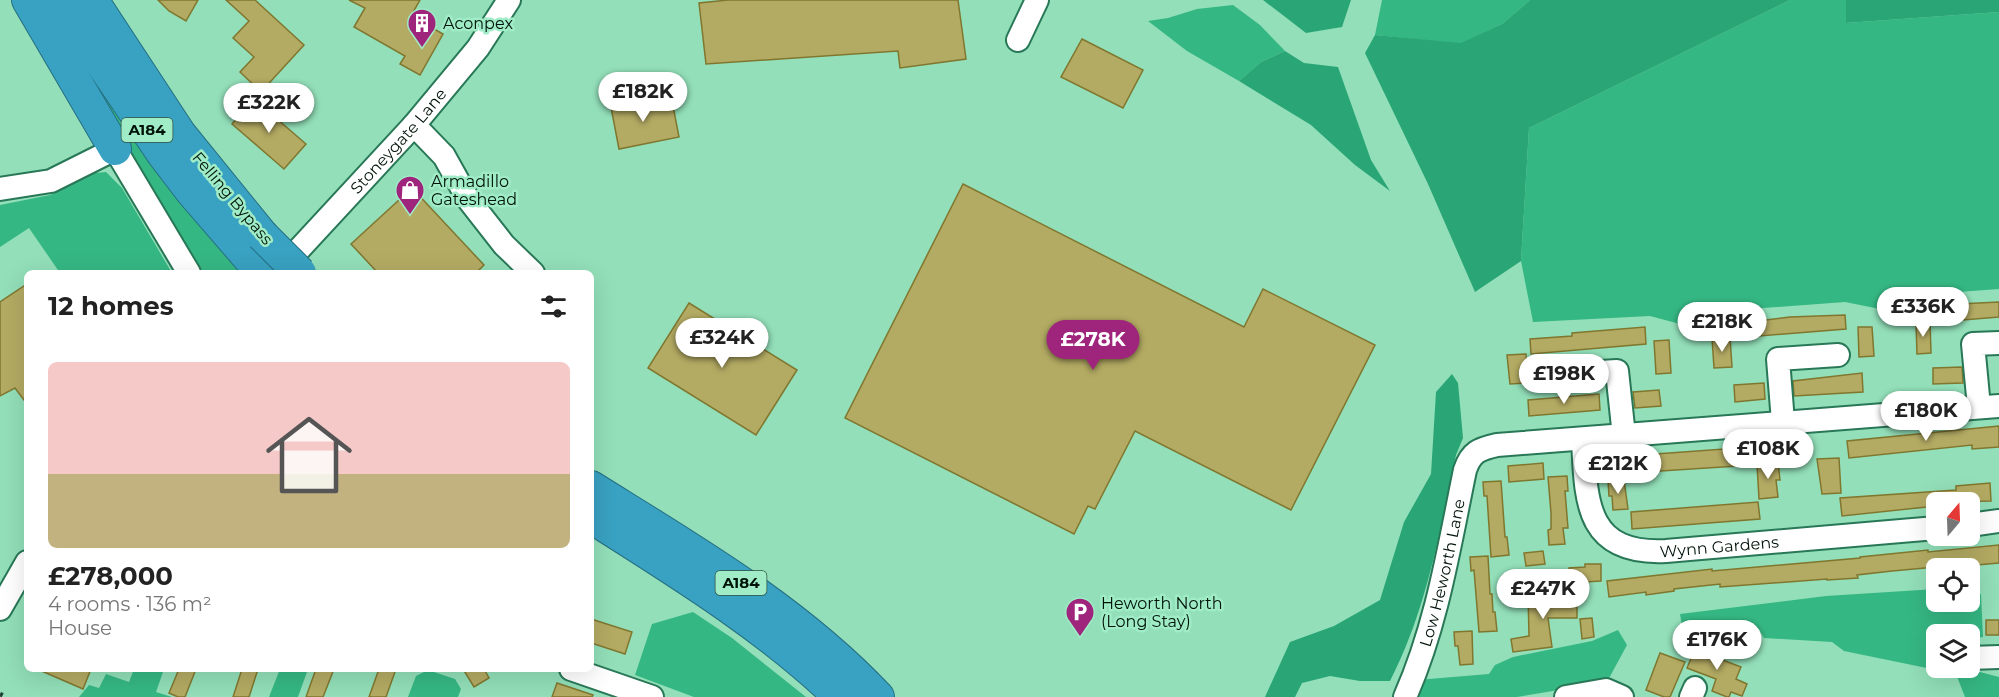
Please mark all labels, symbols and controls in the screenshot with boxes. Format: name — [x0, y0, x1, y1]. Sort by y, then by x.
building icon: Aconpex — [406, 7, 438, 49]
place label: Aconpex — [443, 14, 513, 33]
pin: £182K — [601, 72, 685, 123]
text: £182K — [612, 79, 674, 103]
pin: £322K — [227, 83, 311, 134]
street label: Stoneygate Lane — [346, 85, 451, 198]
text: £322K — [237, 90, 301, 114]
road number: A184 — [122, 118, 172, 142]
street label: Felling Bypass — [188, 148, 277, 249]
place label: Armadillo Gateshead — [431, 172, 517, 209]
shop icon: Armadillo Gateshead — [394, 174, 426, 216]
pin: £336K — [1881, 287, 1965, 338]
text: 12 homes — [48, 290, 174, 322]
icon: filters — [537, 290, 570, 323]
text: £336K — [1891, 294, 1955, 318]
pin: £218K — [1680, 302, 1764, 353]
text: £218K — [1692, 309, 1752, 333]
pin: £324K — [680, 318, 764, 369]
pin: £278K — [1051, 320, 1135, 371]
text: £324K — [689, 325, 755, 349]
text: £278K — [1060, 327, 1126, 351]
pin: £198K — [1522, 354, 1606, 405]
text: £198K — [1533, 361, 1595, 385]
pin: £180K — [1884, 391, 1968, 442]
text: £180K — [1894, 398, 1958, 422]
icon: home — [255, 401, 363, 509]
pin: £108K — [1726, 429, 1810, 480]
text: £108K — [1736, 436, 1800, 460]
pin: £212K — [1576, 444, 1660, 495]
text: £212K — [1588, 451, 1648, 475]
north arrow — [1926, 492, 1980, 546]
map controls — [1926, 492, 1980, 678]
street label: Low Heworth Lane — [1416, 497, 1469, 649]
street label: Wynn Gardens — [1659, 532, 1780, 562]
button: locate — [1926, 558, 1980, 612]
text: £278,000 — [48, 560, 173, 592]
pin: £247K — [1501, 569, 1585, 620]
road number: A184 — [716, 571, 766, 595]
text: £247K — [1511, 576, 1575, 600]
text: 4 rooms · 136 m² — [48, 592, 212, 616]
place label: Heworth North (Long Stay) — [1101, 594, 1223, 631]
parking icon: Heworth North (Long Stay) — [1064, 596, 1096, 638]
text: House — [48, 616, 112, 640]
pin: £176K — [1675, 620, 1759, 671]
button: layers — [1926, 624, 1980, 678]
text: £176K — [1686, 627, 1748, 651]

